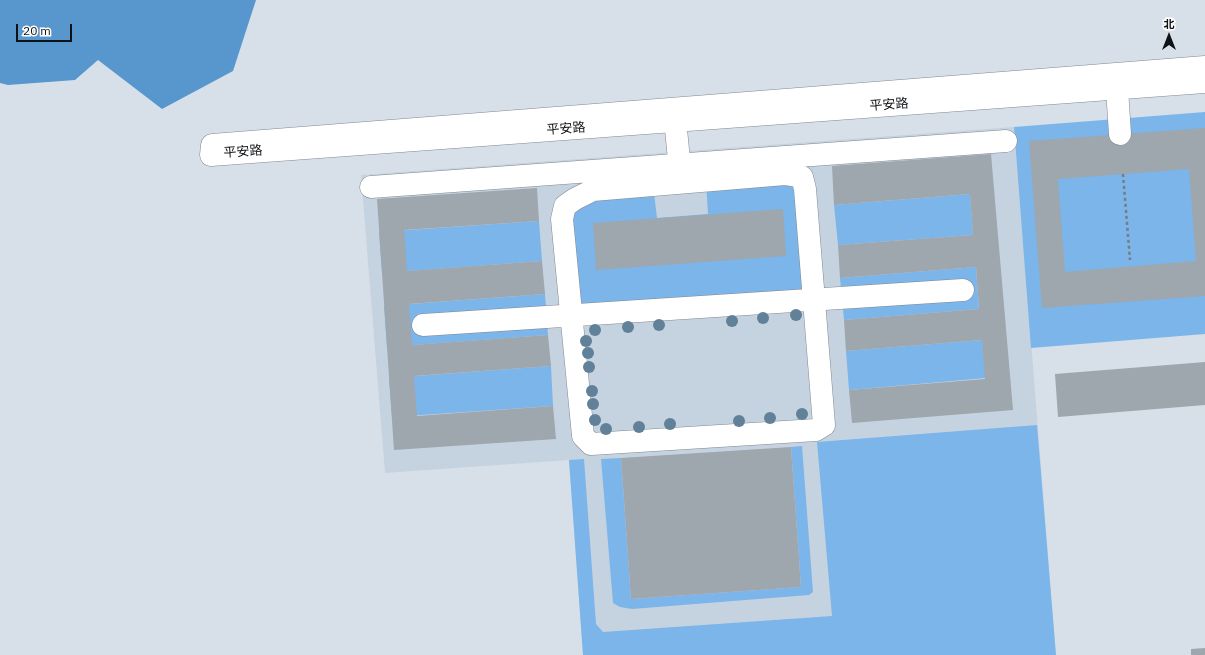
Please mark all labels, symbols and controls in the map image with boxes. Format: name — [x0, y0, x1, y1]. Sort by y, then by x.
scale bar — [18, 16, 74, 42]
north arrow — [1149, 16, 1189, 56]
text: 北 — [1164, 17, 1175, 31]
text: 20 m — [23, 23, 51, 38]
street label: 平安路 — [869, 96, 909, 114]
street label: 平安路 — [546, 120, 586, 138]
street label: 平安路 — [223, 143, 263, 161]

